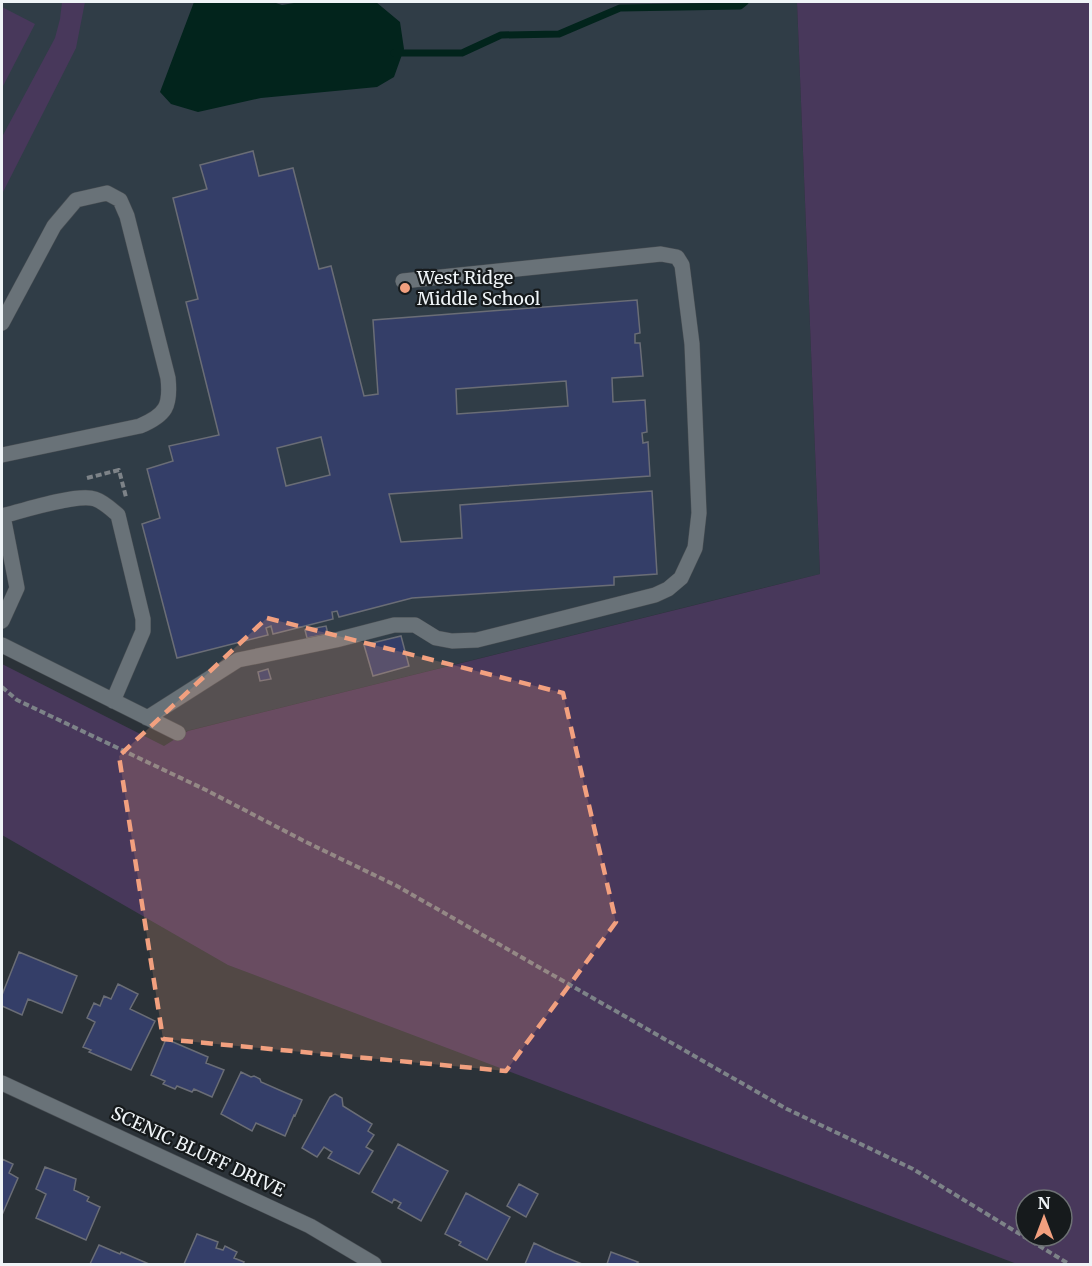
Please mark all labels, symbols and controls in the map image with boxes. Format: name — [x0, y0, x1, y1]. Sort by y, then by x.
place label: West Ridge Middle School — [416, 266, 541, 310]
marker: West Ridge Middle School — [398, 281, 412, 295]
street label: SCENIC BLUFF DRIVE — [108, 1101, 289, 1202]
north arrow — [1014, 1188, 1074, 1248]
text: N — [1038, 1193, 1051, 1213]

